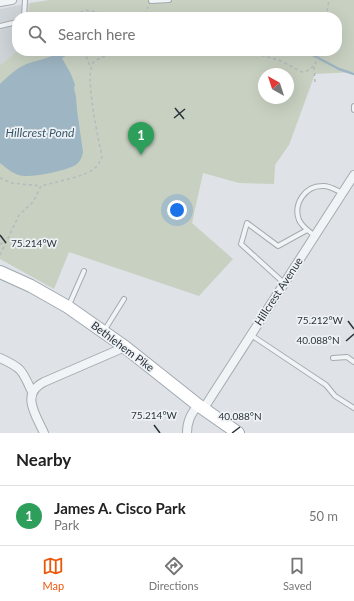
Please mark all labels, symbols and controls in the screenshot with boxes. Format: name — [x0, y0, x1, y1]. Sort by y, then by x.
search box — [12, 12, 342, 56]
icon: search — [26, 23, 48, 45]
text: Search here — [58, 25, 135, 43]
north arrow — [258, 68, 294, 104]
pin: 1 — [128, 122, 154, 155]
water label: Hillcrest Pond — [6, 125, 75, 140]
your location — [167, 200, 187, 220]
text: 75.214°W — [11, 237, 58, 249]
street label: Hillcrest Avenue — [251, 254, 305, 327]
text: 75.212°W — [297, 314, 344, 326]
street label: Bethlehem Pike — [89, 318, 157, 374]
text: 40.088°N — [296, 334, 340, 346]
text: 75.214°W — [131, 409, 178, 421]
text: 40.088°N — [218, 410, 262, 422]
text: Nearby — [16, 449, 71, 470]
text: James A. Cisco Park — [54, 499, 186, 517]
text: 1 — [25, 508, 33, 524]
text: 50 m — [309, 508, 338, 524]
text: Park — [54, 517, 79, 533]
tab: Map — [42, 555, 64, 592]
tab: Directions — [149, 555, 198, 592]
tab: Saved — [283, 555, 312, 592]

